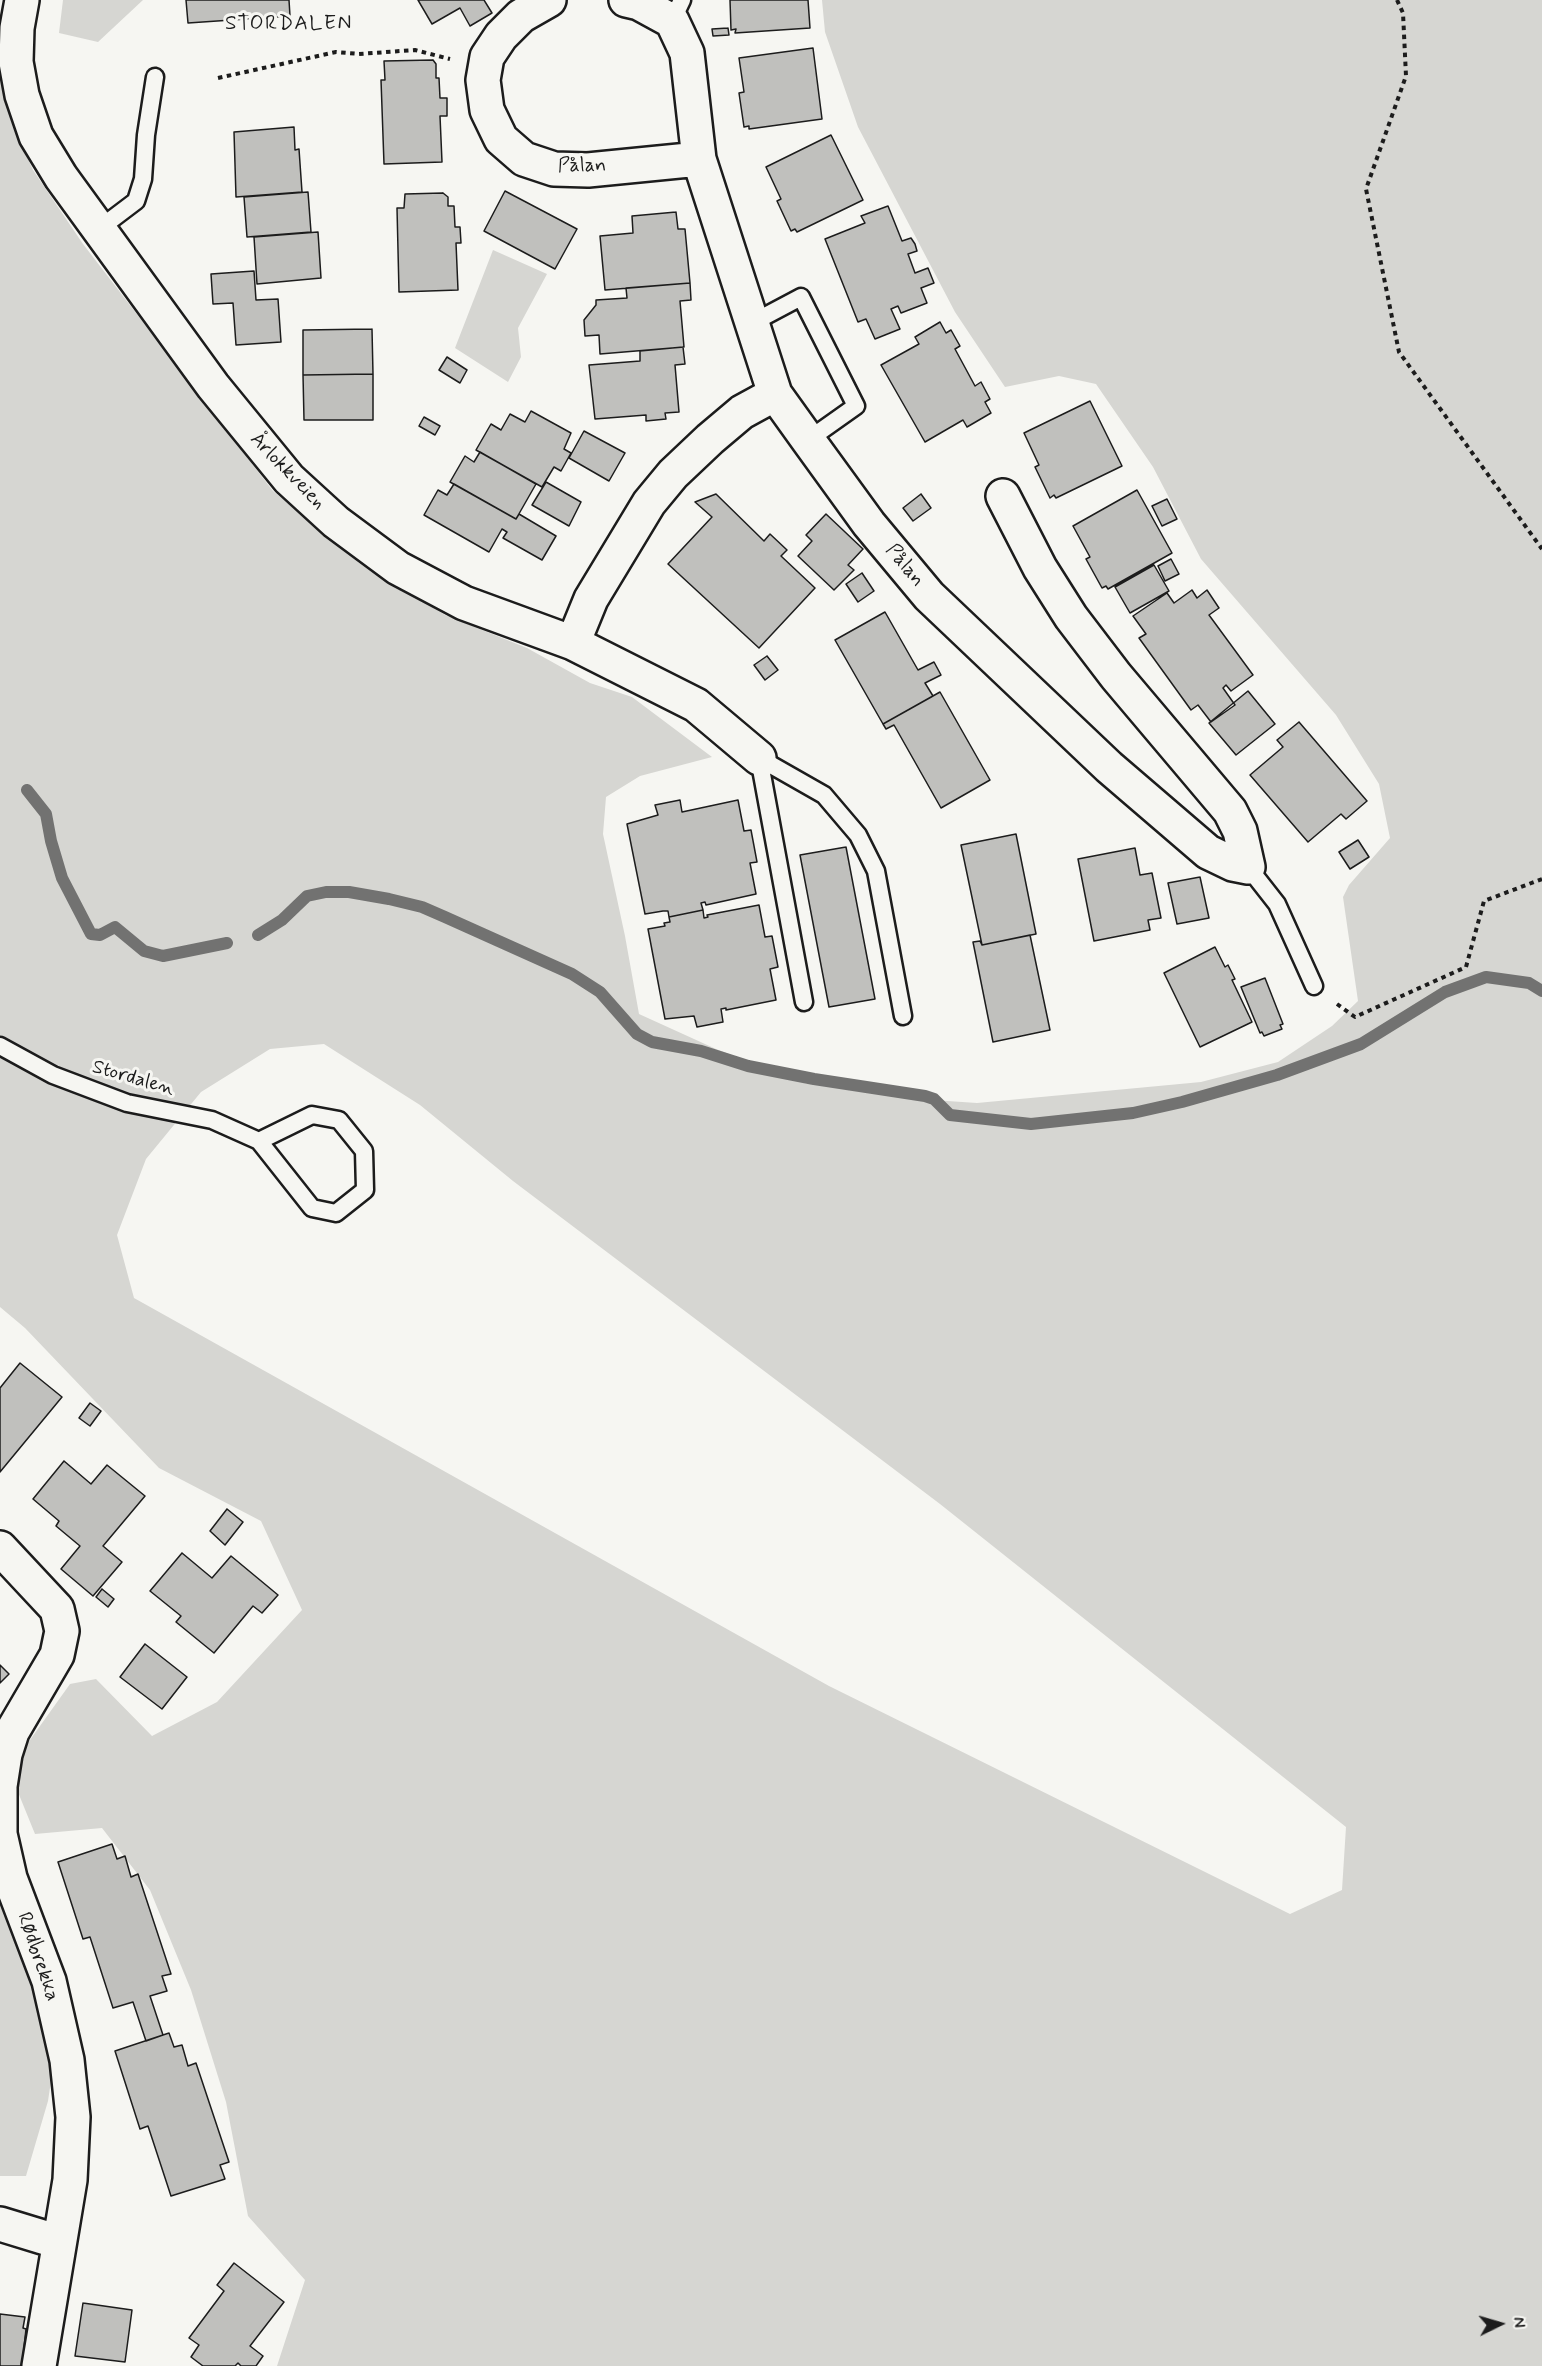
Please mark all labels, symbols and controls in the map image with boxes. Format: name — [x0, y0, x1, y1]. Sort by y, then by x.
district label: STORDALEN — [224, 12, 354, 38]
street label: Pålan — [558, 155, 606, 179]
street label: Årlokkveien — [244, 428, 330, 516]
street label: Pålan — [879, 540, 929, 592]
street label: Stordalen — [89, 1056, 177, 1102]
street label: Rødbrekka — [11, 1909, 63, 2005]
north arrow — [1470, 2294, 1530, 2354]
text: N — [1508, 2316, 1529, 2329]

